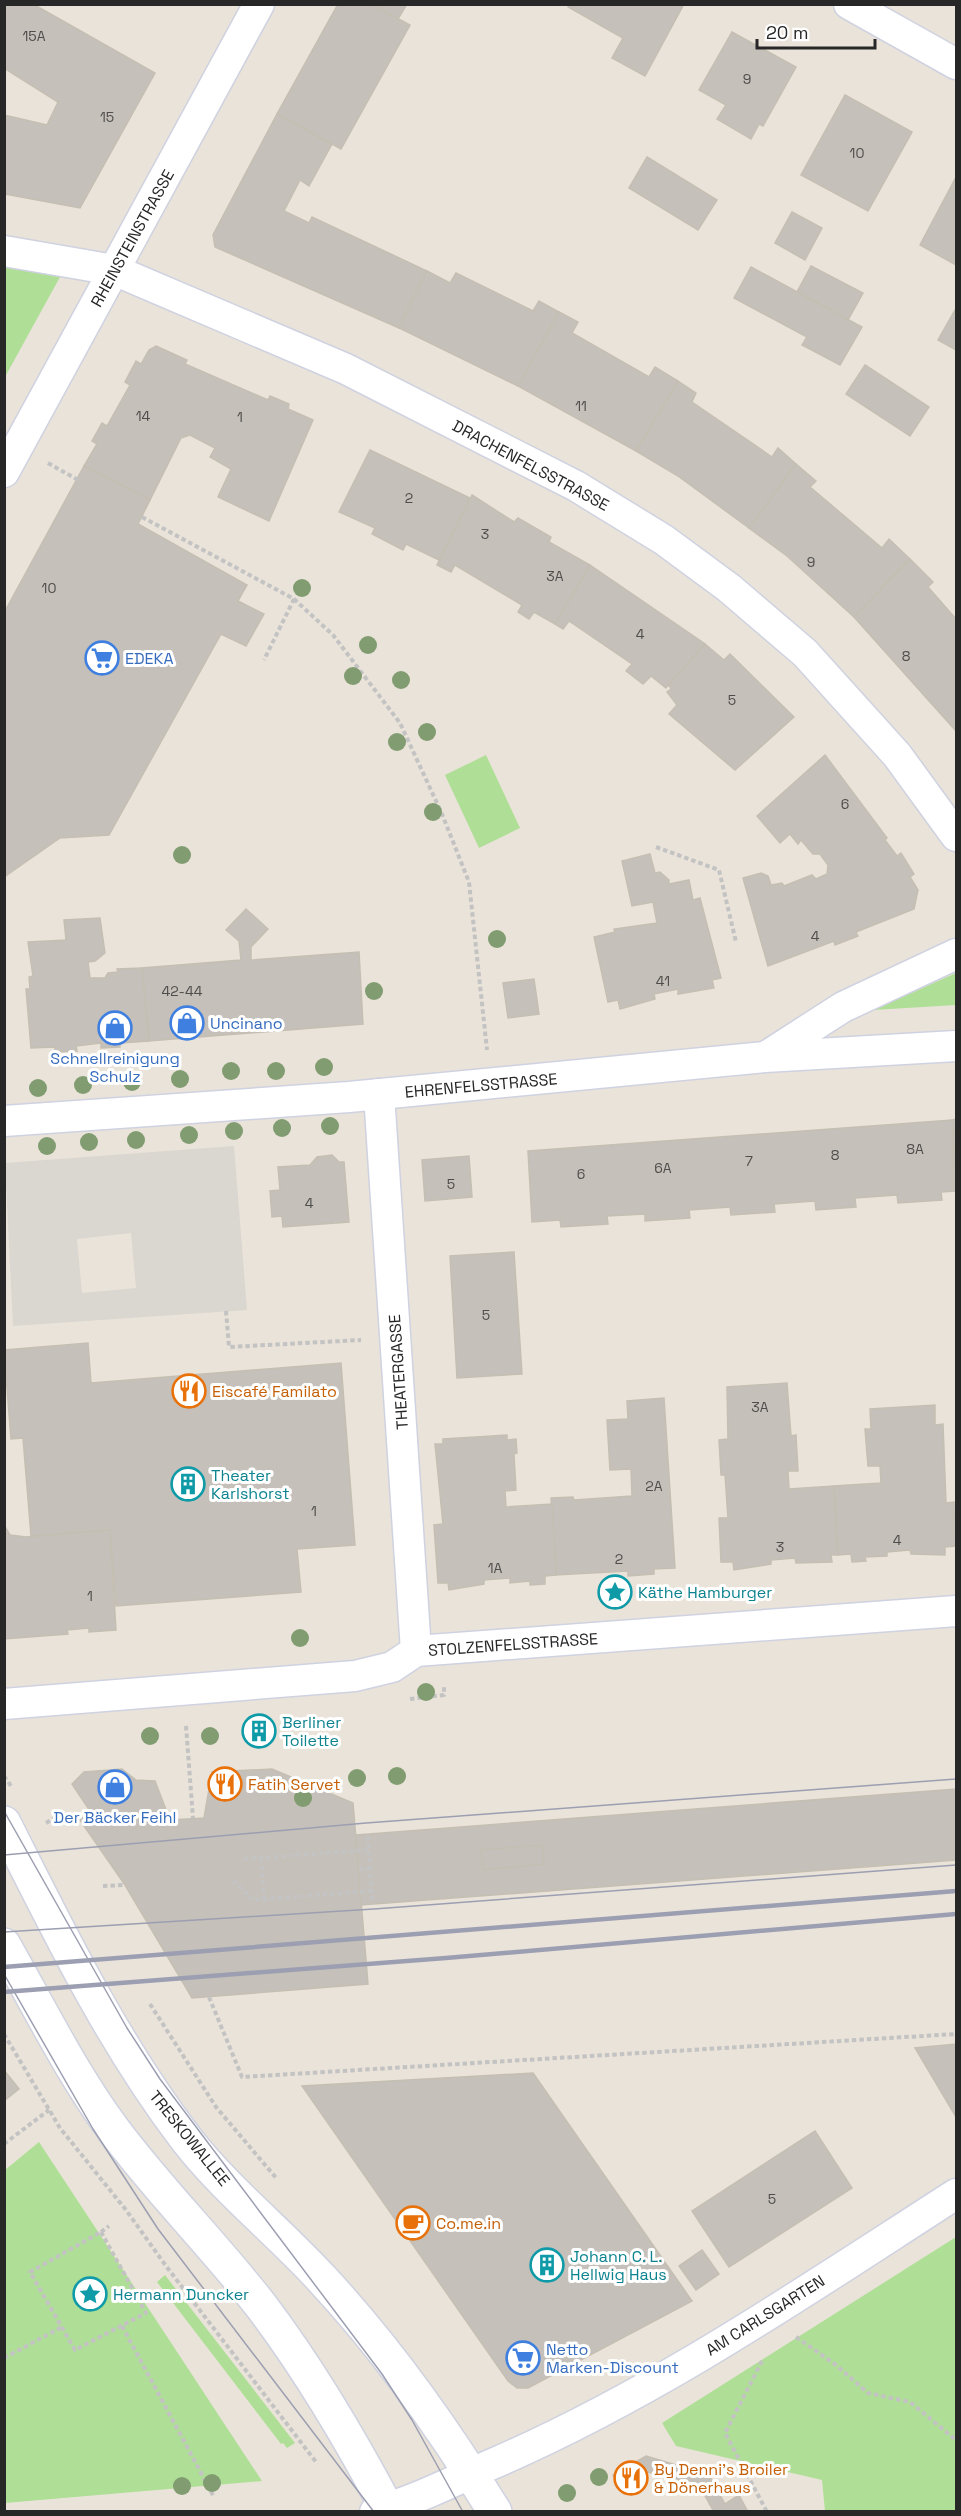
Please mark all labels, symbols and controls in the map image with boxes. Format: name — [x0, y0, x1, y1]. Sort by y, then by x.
scale bar — [757, 12, 876, 50]
text: 20 m — [766, 21, 809, 44]
house number: 15A — [22, 27, 46, 45]
house number: 9 — [743, 70, 751, 88]
house number: 15 — [100, 108, 114, 126]
house number: 10 — [850, 144, 864, 162]
street label: RHEINSTEINSTRASSE — [86, 166, 179, 311]
house number: 11 — [575, 397, 587, 415]
house number: 14 — [136, 407, 151, 425]
house number: 1 — [237, 408, 243, 426]
street label: DRACHENFELSSTRASSE — [449, 415, 613, 516]
house number: 2 — [405, 489, 413, 507]
house number: 3 — [481, 525, 489, 543]
house number: 9 — [807, 553, 815, 571]
house number: 3A — [546, 567, 564, 585]
house number: 10 — [42, 579, 56, 597]
house number: 4 — [636, 625, 645, 643]
supermarket icon: EDEKA — [84, 640, 120, 676]
house number: 8 — [902, 647, 911, 665]
place label: EDEKA — [125, 648, 173, 669]
house number: 5 — [728, 691, 736, 709]
house number: 6 — [841, 795, 849, 813]
house number: 4 — [811, 927, 820, 945]
house number: 41 — [656, 972, 670, 990]
house number: 42-44 — [162, 982, 203, 1000]
shop icon: Uncinano — [169, 1005, 205, 1041]
shop icon: Schnellreinigung Schulz — [97, 1010, 133, 1046]
place label: Uncinano — [210, 1013, 283, 1034]
place label: Schnellreinigung Schulz — [50, 1048, 180, 1087]
street label: EHRENFELSSTRASSE — [404, 1068, 558, 1103]
house number: 8A — [906, 1140, 924, 1158]
house number: 8 — [831, 1146, 840, 1164]
house number: 7 — [745, 1152, 753, 1170]
house number: 6A — [654, 1159, 672, 1177]
house number: 6 — [577, 1165, 585, 1183]
house number: 5 — [447, 1175, 455, 1193]
house number: 4 — [305, 1194, 314, 1212]
house number: 5 — [482, 1306, 490, 1324]
street label: THEATERGASSE — [384, 1314, 413, 1430]
restaurant icon: Eiscafé Familato — [171, 1373, 207, 1409]
place label: Eiscafé Familato — [212, 1381, 337, 1402]
house number: 3A — [751, 1398, 769, 1416]
place label: Theater Karlshorst — [211, 1465, 290, 1504]
building icon: Theater Karlshorst — [170, 1466, 206, 1502]
house number: 2A — [645, 1477, 663, 1495]
house number: 1 — [311, 1502, 317, 1520]
house number: 4 — [893, 1531, 902, 1549]
house number: 3 — [776, 1538, 784, 1556]
house number: 2 — [615, 1550, 623, 1568]
house number: 1A — [488, 1559, 503, 1577]
place icon: Käthe Hamburger — [597, 1574, 633, 1610]
place label: Käthe Hamburger — [638, 1582, 772, 1603]
house number: 1 — [87, 1587, 93, 1605]
street label: STOLZENFELSSTRASSE — [427, 1628, 599, 1661]
place label: Berliner Toilette — [282, 1712, 341, 1751]
building icon: Berliner Toilette — [241, 1713, 277, 1749]
restaurant icon: Fatih Servet — [207, 1766, 243, 1802]
shop icon: Der Bäcker Feihl — [97, 1769, 133, 1805]
place label: Fatih Servet — [248, 1774, 341, 1795]
place label: Der Bäcker Feihl — [54, 1807, 176, 1828]
street label: TRESKOWALLEE — [145, 2086, 235, 2191]
house number: 5 — [768, 2190, 776, 2208]
cafe icon: Co.me.in — [395, 2205, 431, 2241]
place label: Co.me.in — [436, 2213, 501, 2234]
place label: Johann C. L. Hellwig Haus — [570, 2246, 667, 2285]
building icon: Johann C. L. Hellwig Haus — [529, 2247, 565, 2283]
street label: AM CARLSGARTEN — [702, 2270, 829, 2361]
place icon: Hermann Duncker — [72, 2276, 108, 2312]
place label: Hermann Duncker — [113, 2284, 249, 2305]
place label: Netto Marken-Discount — [546, 2339, 679, 2378]
supermarket icon: Netto Marken-Discount — [505, 2340, 541, 2376]
place label: By Denni's Broiler & Dönerhaus — [654, 2459, 788, 2498]
restaurant icon: By Denni's Broiler & Dönerhaus — [613, 2460, 649, 2496]

